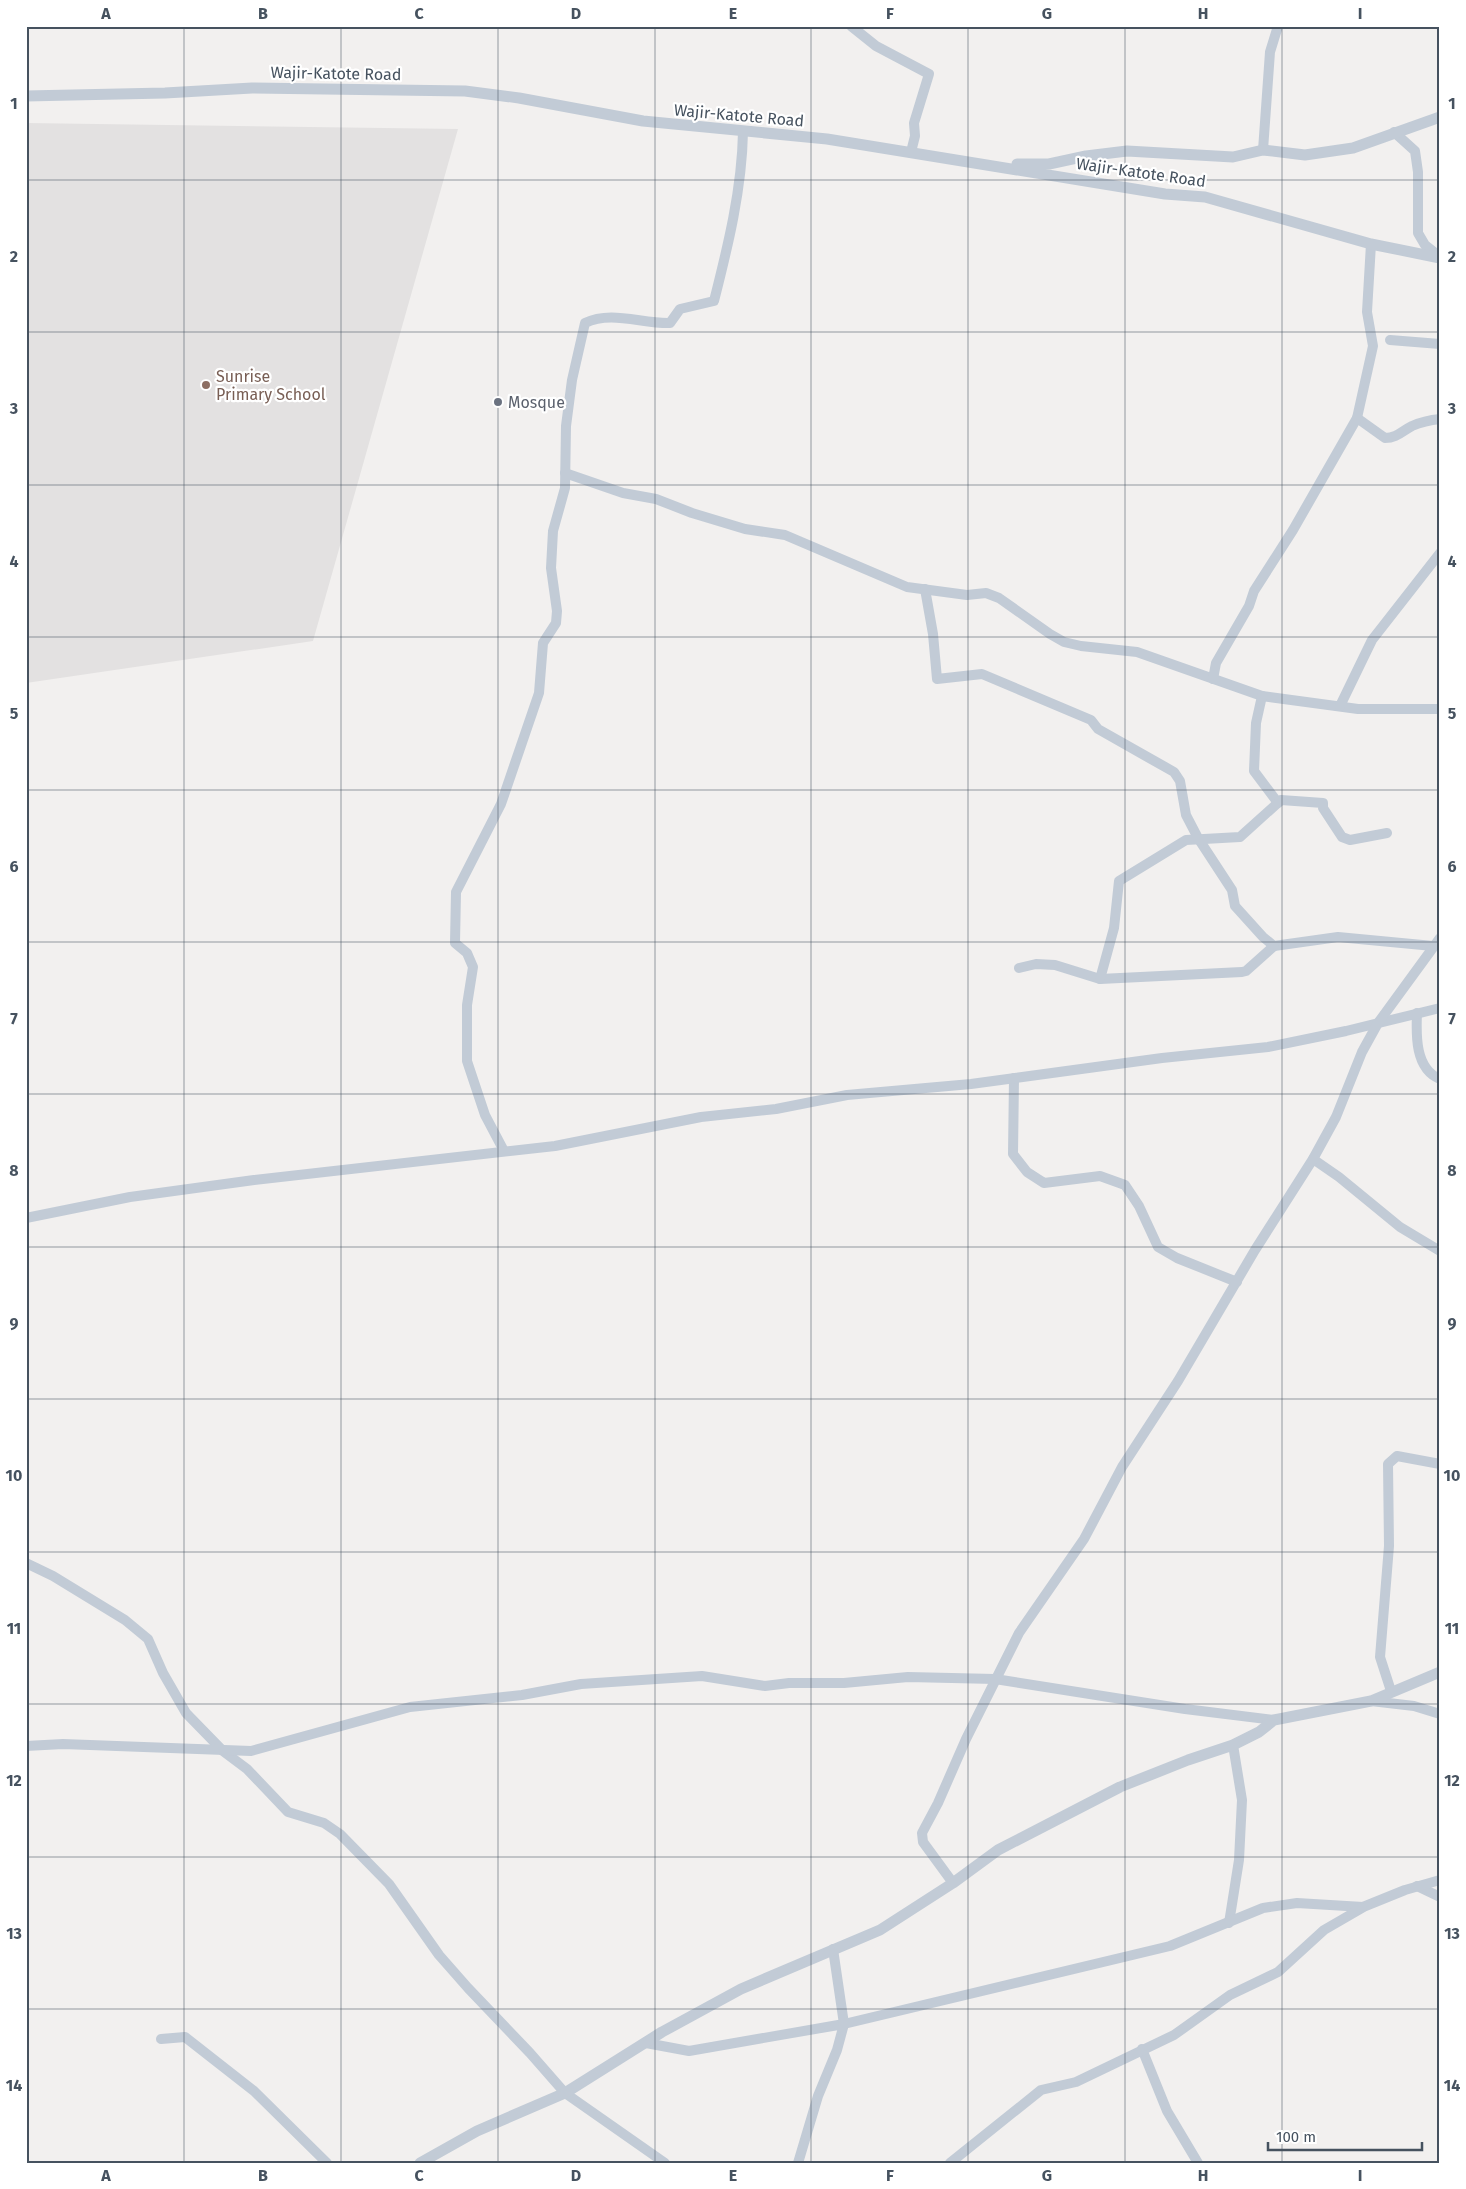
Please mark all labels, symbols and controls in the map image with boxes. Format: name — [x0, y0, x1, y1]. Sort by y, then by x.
text: A — [100, 4, 111, 23]
text: B — [258, 4, 268, 23]
text: C — [414, 4, 424, 23]
text: D — [571, 4, 581, 23]
text: E — [729, 4, 737, 23]
text: F — [886, 4, 894, 23]
text: G — [1042, 4, 1052, 23]
text: H — [1198, 4, 1208, 23]
text: I — [1358, 4, 1362, 23]
street label: Wajir-Katote Road — [270, 63, 401, 84]
text: 1 — [10, 94, 18, 113]
text: 1 — [1448, 94, 1456, 113]
street label: Wajir-Katote Road — [673, 100, 805, 131]
street label: Wajir-Katote Road — [1075, 154, 1207, 191]
text: 2 — [10, 247, 18, 266]
text: 2 — [1448, 247, 1456, 266]
place label: Sunrise Primary School — [216, 367, 326, 404]
marker: Sunrise Primary School — [200, 379, 212, 391]
place label: Mosque — [508, 393, 565, 412]
marker: Mosque — [492, 396, 504, 408]
text: 3 — [9, 399, 18, 418]
text: 3 — [1447, 399, 1456, 418]
text: 4 — [9, 552, 19, 571]
text: 4 — [1447, 552, 1457, 571]
text: 5 — [10, 704, 19, 723]
text: 5 — [1448, 704, 1457, 723]
text: 6 — [9, 857, 19, 876]
text: 6 — [1447, 857, 1457, 876]
text: 7 — [10, 1009, 18, 1028]
text: 7 — [1448, 1009, 1456, 1028]
text: 8 — [9, 1161, 19, 1180]
text: 8 — [1447, 1161, 1457, 1180]
text: 9 — [10, 1314, 19, 1333]
text: 9 — [1448, 1314, 1457, 1333]
text: 10 — [6, 1466, 22, 1485]
text: 10 — [1444, 1466, 1460, 1485]
text: 11 — [7, 1619, 21, 1638]
text: 11 — [1445, 1619, 1459, 1638]
text: 12 — [6, 1771, 22, 1790]
text: 12 — [1444, 1771, 1460, 1790]
text: 13 — [6, 1924, 22, 1943]
text: 13 — [1444, 1924, 1460, 1943]
text: 14 — [6, 2076, 22, 2095]
text: 14 — [1444, 2076, 1460, 2095]
scale bar — [1268, 2119, 1422, 2151]
text: 100 m — [1276, 2128, 1316, 2146]
text: A — [100, 2166, 111, 2185]
text: B — [258, 2166, 268, 2185]
text: C — [414, 2166, 424, 2185]
text: D — [571, 2166, 581, 2185]
text: E — [729, 2166, 737, 2185]
text: F — [886, 2166, 894, 2185]
text: G — [1042, 2166, 1052, 2185]
text: H — [1198, 2166, 1208, 2185]
text: I — [1358, 2166, 1362, 2185]

